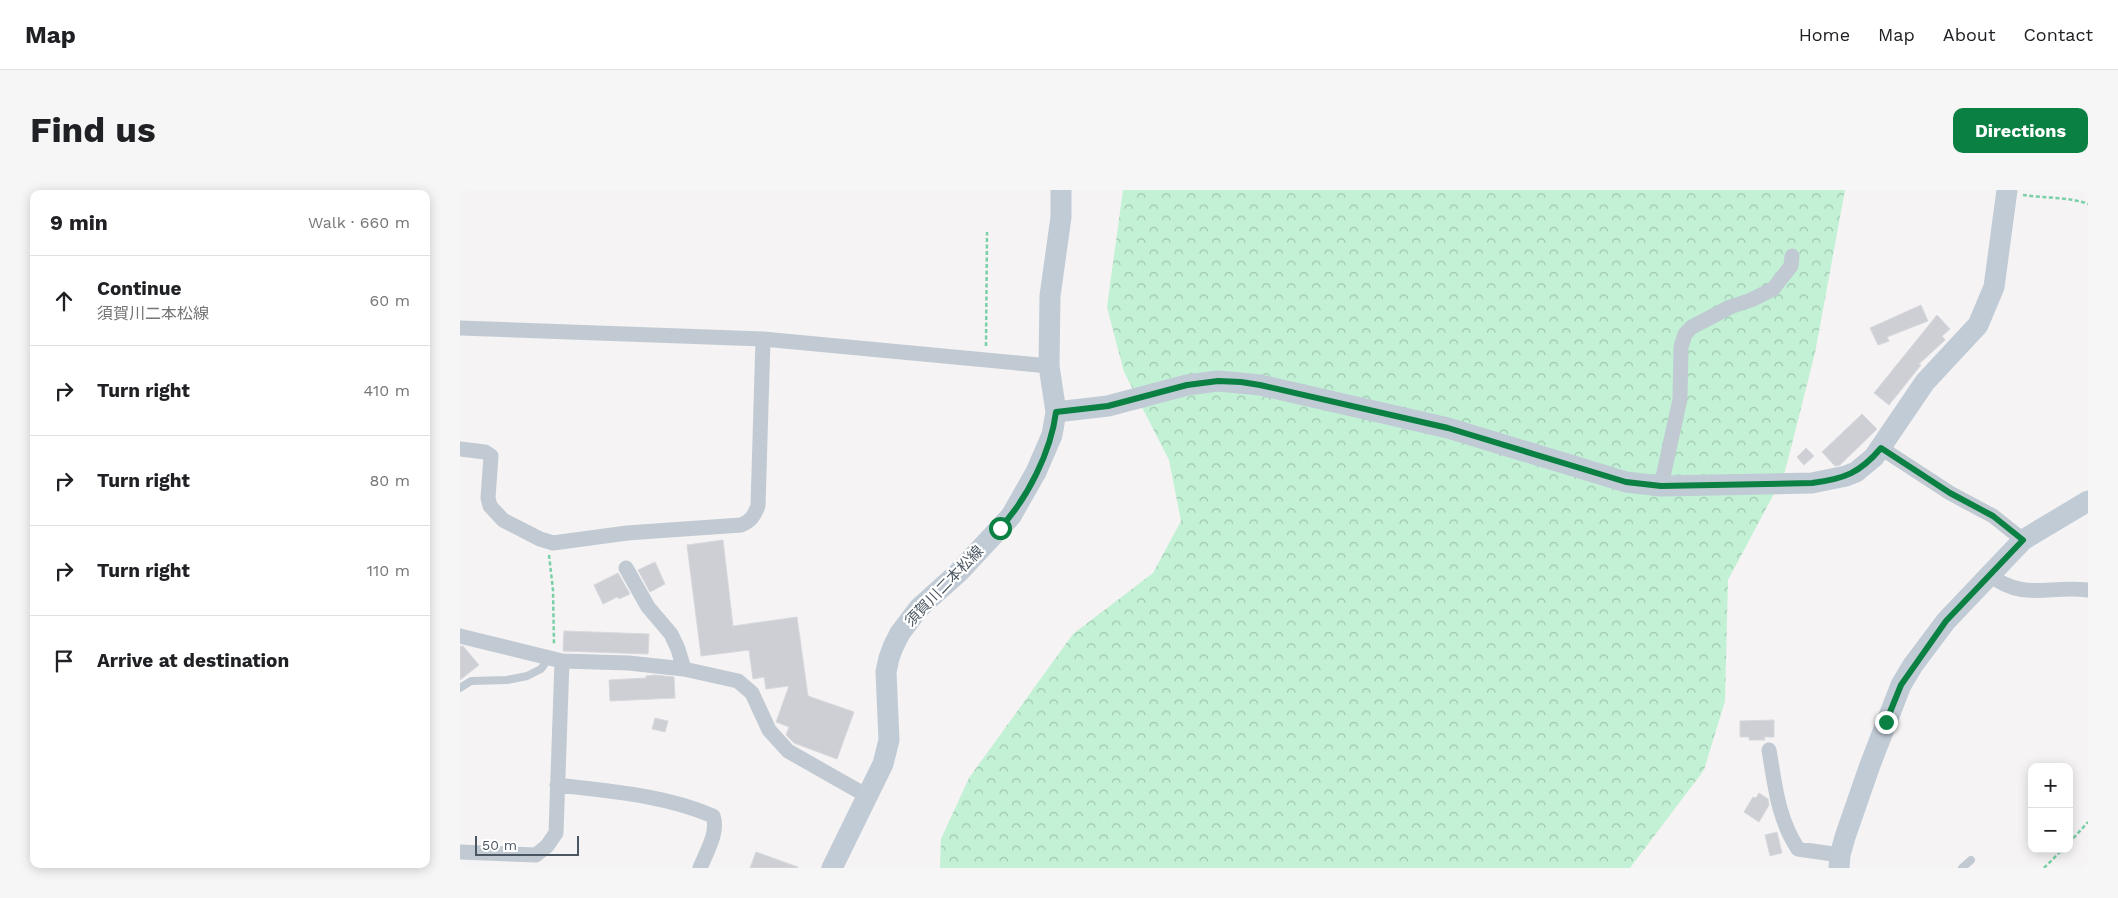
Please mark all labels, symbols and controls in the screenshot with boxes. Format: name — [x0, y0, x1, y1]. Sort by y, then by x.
text: Map — [25, 21, 76, 49]
text: Home — [1799, 24, 1850, 45]
text: Map — [1878, 24, 1915, 45]
text: About — [1943, 24, 1995, 45]
text: Contact — [2023, 24, 2093, 45]
button: Directions — [1953, 108, 2088, 153]
text: Find us — [30, 109, 156, 151]
text: 9 min — [50, 210, 108, 235]
text: Walk · 660 m — [308, 213, 410, 232]
text: Continue — [97, 277, 181, 300]
icon: ahead — [50, 287, 78, 315]
text: 60 m — [370, 291, 410, 310]
text: 須賀川二本松線 — [97, 304, 209, 323]
icon: right — [50, 377, 78, 405]
text: Turn right — [97, 379, 190, 402]
text: 410 m — [364, 381, 410, 400]
icon: right — [50, 467, 78, 495]
text: Turn right — [97, 469, 190, 492]
text: 80 m — [369, 471, 410, 490]
route start — [989, 517, 1012, 540]
street label: 須賀川二本松線 — [901, 542, 987, 630]
icon: right — [50, 557, 78, 585]
text: Turn right — [97, 559, 190, 582]
text: 110 m — [367, 561, 410, 580]
icon: arrive — [50, 647, 78, 675]
text: Arrive at destination — [97, 649, 289, 672]
route end — [1875, 711, 1898, 734]
map controls — [2028, 763, 2073, 853]
button: + — [2028, 763, 2073, 808]
button: − — [2028, 808, 2073, 853]
scale bar — [475, 833, 579, 856]
text: 50 m — [482, 837, 517, 853]

